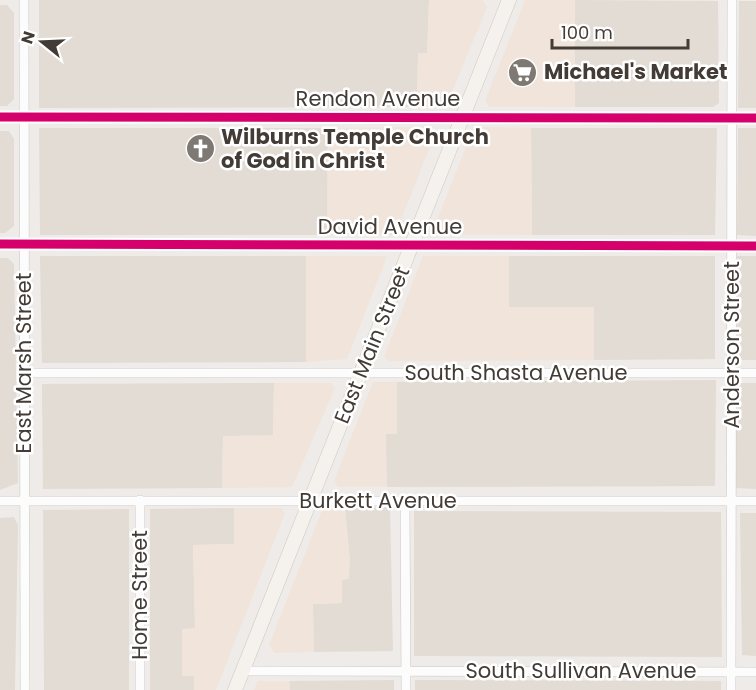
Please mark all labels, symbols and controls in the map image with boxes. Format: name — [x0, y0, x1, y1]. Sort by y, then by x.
north arrow — [12, 12, 72, 72]
scale bar — [552, 12, 688, 50]
text: 100 m — [561, 20, 613, 45]
text: N — [15, 28, 41, 47]
supermarket icon: Michael's Market — [507, 56, 539, 88]
place label: Michael's Market — [544, 57, 728, 86]
street label: Rendon Avenue — [296, 84, 460, 113]
place label: Wilburns Temple Church of God in Christ — [221, 122, 489, 175]
church icon: Wilburns Temple Church of God in Christ — [184, 133, 216, 165]
street label: David Avenue — [318, 212, 462, 241]
street label: Anderson Street — [717, 261, 746, 429]
street label: East Main Street — [327, 262, 416, 428]
street label: East Marsh Street — [9, 273, 38, 453]
street label: South Shasta Avenue — [404, 358, 628, 387]
street label: Burkett Avenue — [299, 486, 457, 515]
street label: Home Street — [125, 530, 154, 660]
street label: South Sullivan Avenue — [465, 656, 697, 685]

